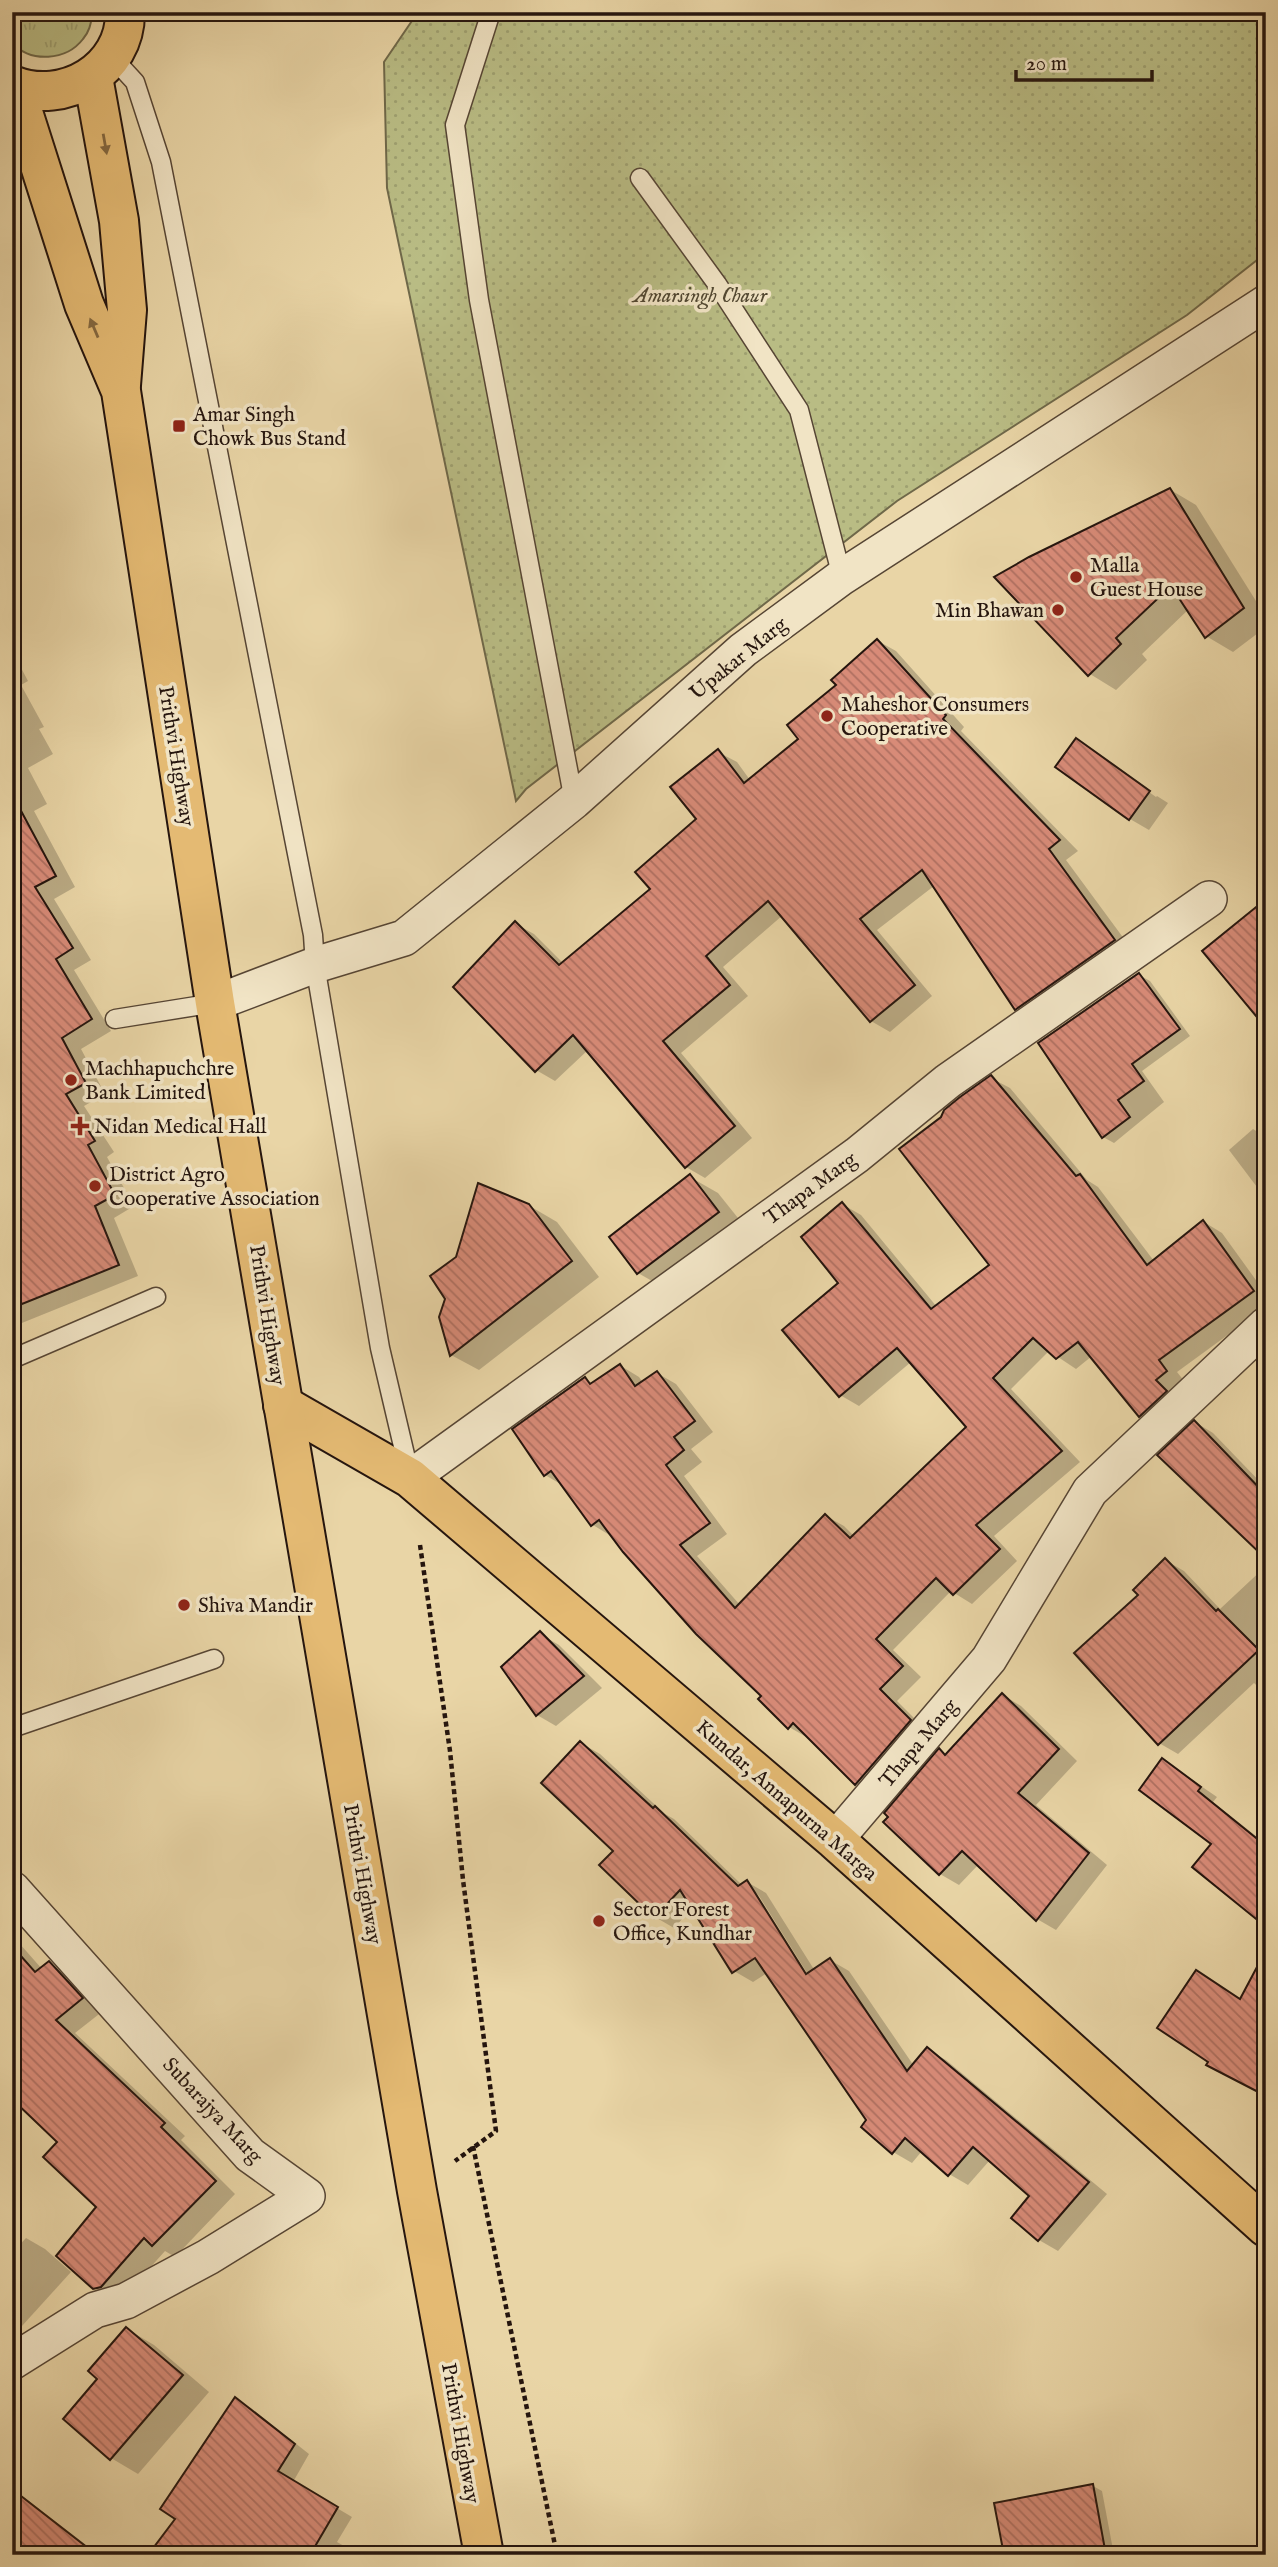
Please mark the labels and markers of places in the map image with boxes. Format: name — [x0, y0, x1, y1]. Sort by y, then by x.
place label: Amar Singh Chowk Bus Stand — [192, 402, 347, 453]
marker: Amar Singh Chowk Bus Stand — [171, 418, 187, 434]
place label: Malla Guest House — [1090, 553, 1204, 604]
marker: Malla Guest House — [1068, 569, 1084, 585]
place label: Min Bhawan — [935, 598, 1044, 625]
marker: Min Bhawan — [1050, 602, 1066, 618]
place label: Maheshor Consumers Cooperative — [841, 692, 1029, 743]
marker: Maheshor Consumers Cooperative — [819, 708, 835, 724]
place label: Machhapuchchre Bank Limited — [85, 1056, 235, 1107]
marker: Machhapuchchre Bank Limited — [63, 1072, 79, 1088]
place label: Nidan Medical Hall — [94, 1114, 267, 1141]
marker: Nidan Medical Hall — [72, 1118, 88, 1134]
place label: District Agro Cooperative Association — [109, 1162, 320, 1213]
marker: District Agro Cooperative Association — [87, 1178, 103, 1194]
place label: Shiva Mandir — [198, 1593, 313, 1620]
marker: Shiva Mandir — [176, 1597, 192, 1613]
place label: Sector Forest Office, Kundhar — [613, 1897, 752, 1948]
marker: Sector Forest Office, Kundhar — [591, 1913, 607, 1929]

